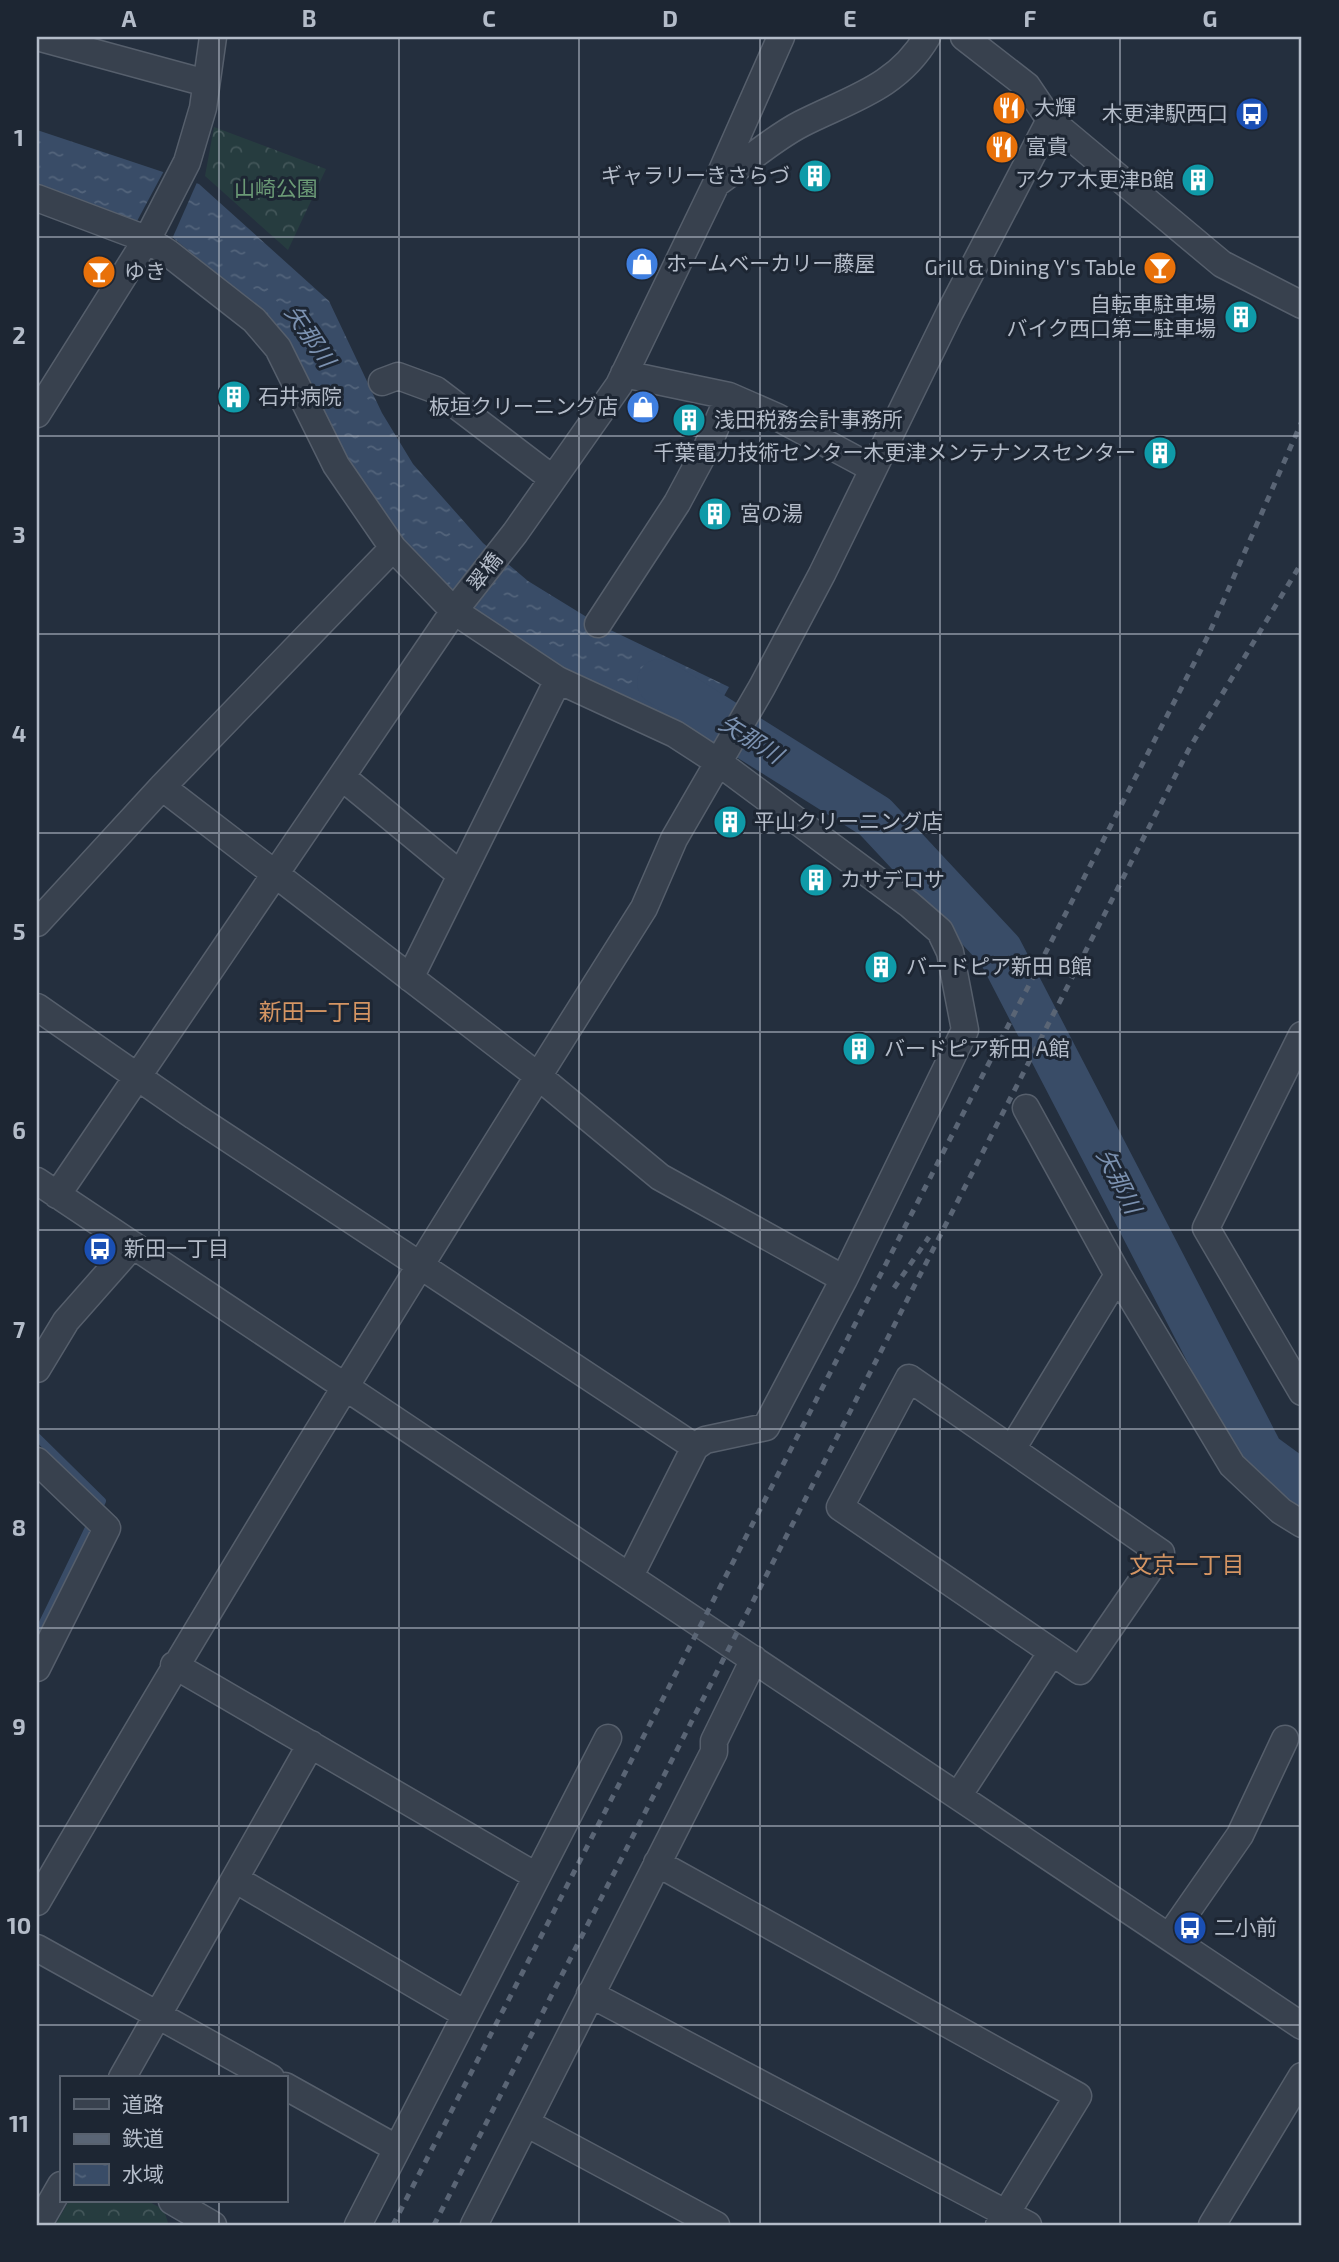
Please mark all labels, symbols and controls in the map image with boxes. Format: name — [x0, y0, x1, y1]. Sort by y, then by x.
text: A — [121, 4, 137, 32]
text: B — [302, 4, 316, 32]
text: C — [482, 4, 496, 32]
text: D — [662, 4, 678, 32]
text: E — [843, 4, 857, 32]
text: F — [1024, 4, 1037, 32]
text: G — [1203, 4, 1217, 32]
restaurant icon: 大輝 — [990, 89, 1028, 127]
place label: 大輝 — [1034, 94, 1076, 119]
bus stop icon: 木更津駅西口 — [1233, 95, 1271, 133]
place label: 木更津駅西口 — [1102, 100, 1228, 125]
text: 1 — [14, 123, 24, 151]
restaurant icon: 富貴 — [983, 128, 1021, 166]
place label: 富貴 — [1026, 133, 1068, 158]
building icon: ギャラリーきさらづ — [796, 157, 834, 195]
building icon: アクア木更津B館 — [1179, 161, 1217, 199]
place label: ギャラリーきさらづ — [601, 162, 790, 187]
place label: アクア木更津B館 — [1015, 166, 1174, 191]
park label: 山崎公園 — [234, 175, 318, 200]
shop icon: ホームベーカリー藤屋 — [623, 245, 661, 283]
bar icon: Grill & Dining Y's Table — [1141, 249, 1179, 287]
place label: ホームベーカリー藤屋 — [666, 250, 875, 275]
bar icon: ゆき — [80, 253, 118, 291]
place label: Grill & Dining Y's Table — [925, 254, 1136, 279]
place label: ゆき — [124, 258, 166, 283]
place label: 自転車駐車場 バイク西口第二駐車場 — [1006, 291, 1216, 340]
building icon: 自転車駐車場 バイク西口第二駐車場 — [1222, 298, 1260, 336]
water label: 矢那川 — [280, 299, 343, 374]
text: 2 — [12, 321, 26, 349]
building icon: 石井病院 — [215, 378, 253, 416]
place label: 石井病院 — [258, 383, 342, 408]
shop icon: 板垣クリーニング店 — [624, 388, 662, 426]
place label: 板垣クリーニング店 — [429, 393, 618, 418]
building icon: 浅田税務会計事務所 — [670, 401, 708, 439]
place label: 浅田税務会計事務所 — [714, 406, 903, 431]
building icon: 千葉電力技術センター木更津メンテナンスセンター — [1141, 434, 1179, 472]
place label: 千葉電力技術センター木更津メンテナンスセンター — [653, 439, 1136, 464]
building icon: 宮の湯 — [696, 495, 734, 533]
place label: 宮の湯 — [740, 500, 803, 525]
text: 3 — [12, 520, 26, 548]
street label: 翠橋 — [461, 547, 507, 595]
water label: 矢那川 — [715, 708, 791, 770]
text: 4 — [12, 719, 26, 747]
building icon: 平山クリーニング店 — [711, 803, 749, 841]
place label: 平山クリーニング店 — [754, 808, 943, 833]
building icon: カサデロサ — [797, 861, 835, 899]
place label: カサデロサ — [840, 866, 945, 891]
text: 5 — [13, 917, 25, 945]
building icon: バードピア新田 B館 — [862, 948, 900, 986]
place label: バードピア新田 B館 — [906, 953, 1092, 978]
district label: 新田一丁目 — [259, 997, 374, 1025]
building icon: バードピア新田 A館 — [840, 1030, 878, 1068]
place label: バードピア新田 A館 — [884, 1035, 1070, 1060]
text: 6 — [12, 1116, 26, 1144]
water label: 矢那川 — [1092, 1143, 1149, 1220]
bus stop icon: 新田一丁目 — [81, 1230, 119, 1268]
place label: 新田一丁目 — [124, 1235, 229, 1260]
text: 7 — [13, 1315, 25, 1343]
text: 8 — [12, 1513, 26, 1541]
district label: 文京一丁目 — [1130, 1550, 1245, 1578]
text: 9 — [12, 1712, 26, 1740]
bus stop icon: 二小前 — [1171, 1909, 1209, 1947]
text: 10 — [7, 1911, 31, 1939]
place label: 二小前 — [1214, 1914, 1277, 1939]
legend — [60, 2076, 287, 2202]
text: 道路 — [122, 2091, 164, 2116]
text: 11 — [9, 2109, 29, 2137]
text: 鉄道 — [122, 2125, 164, 2150]
text: 水域 — [122, 2161, 164, 2186]

